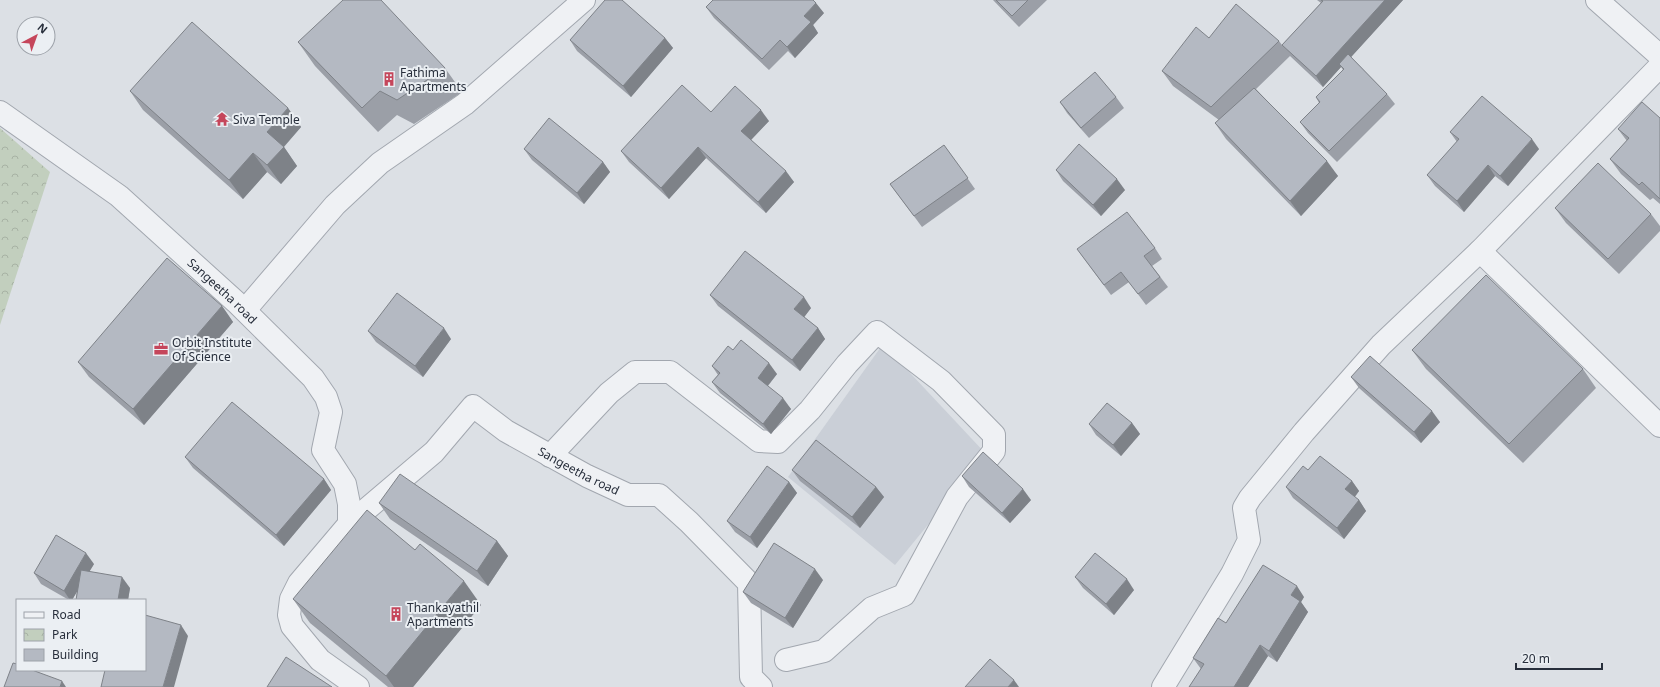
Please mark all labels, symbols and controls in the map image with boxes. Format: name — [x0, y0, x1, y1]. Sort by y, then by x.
north arrow — [16, 16, 56, 56]
text: N — [35, 19, 51, 37]
place label: Fathima Apartments — [400, 64, 467, 95]
building icon: Fathima Apartments — [381, 71, 397, 87]
temple icon: Siva Temple — [214, 111, 230, 127]
place label: Siva Temple — [233, 111, 300, 128]
street label: Sangeetha road — [184, 254, 261, 327]
place label: Orbit Institute Of Science — [172, 334, 252, 365]
office icon: Orbit Institute Of Science — [153, 341, 169, 357]
street label: Sangeetha road — [535, 442, 622, 498]
legend — [16, 599, 146, 671]
place label: Thankayathil Apartments — [407, 599, 479, 630]
text: Road — [52, 606, 81, 623]
building icon: Thankayathil Apartments — [388, 606, 404, 622]
text: Park — [52, 626, 78, 643]
scale bar — [1516, 645, 1602, 671]
text: Building — [52, 646, 99, 663]
text: 20 m — [1522, 650, 1550, 667]

